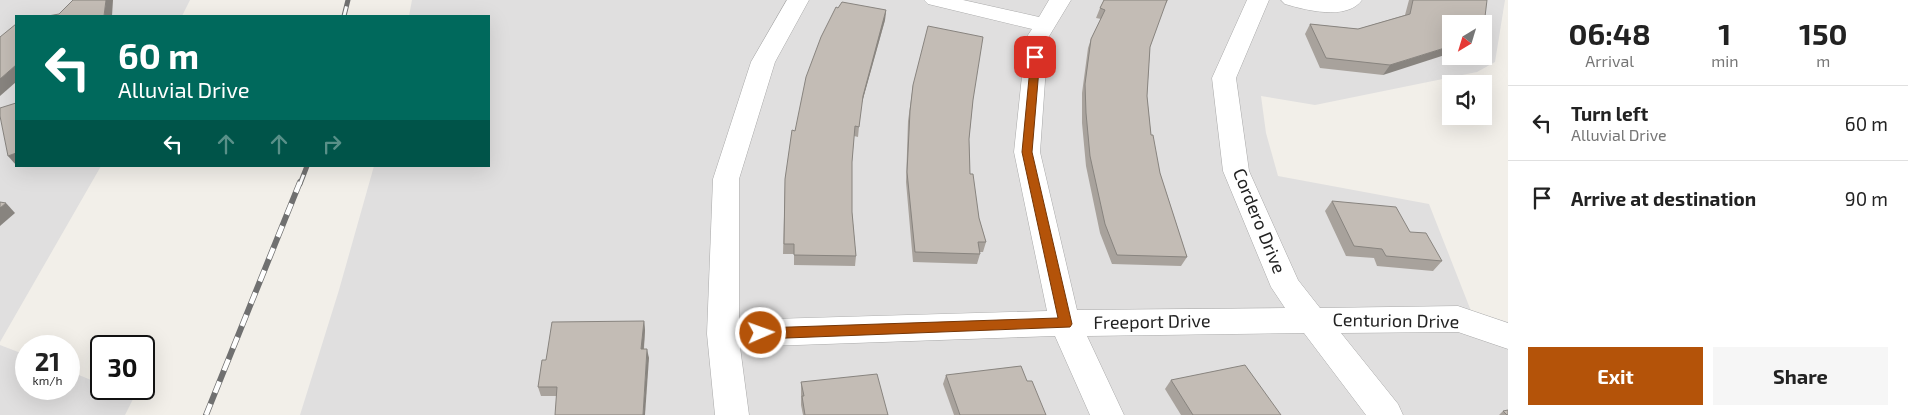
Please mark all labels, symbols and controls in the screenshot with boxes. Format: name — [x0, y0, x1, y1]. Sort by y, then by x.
north arrow — [1442, 15, 1492, 65]
map controls — [1442, 15, 1492, 125]
text: 06:48 — [1569, 15, 1651, 51]
text: 1 — [1718, 15, 1731, 51]
text: 150 — [1799, 15, 1847, 51]
text: 60 m — [118, 34, 199, 76]
icon: left — [35, 35, 100, 100]
pin — [1014, 36, 1056, 78]
icon: arrive — [1021, 43, 1049, 71]
text: Arrival — [1585, 51, 1634, 70]
text: min — [1711, 51, 1738, 70]
text: m — [1816, 51, 1830, 70]
button: sound — [1442, 75, 1492, 125]
text: Alluvial Drive — [118, 76, 250, 102]
text: Turn left — [1571, 102, 1648, 125]
icon: left — [1528, 109, 1556, 137]
text: 60 m — [1845, 112, 1888, 135]
text: Alluvial Drive — [1571, 125, 1667, 144]
icon: left — [159, 130, 187, 158]
icon: ahead — [212, 130, 240, 158]
icon: ahead — [265, 130, 293, 158]
icon: right — [318, 130, 346, 158]
street label: Cordero Drive — [1229, 165, 1291, 276]
icon: arrive — [1528, 184, 1556, 212]
text: Arrive at destination — [1571, 187, 1756, 210]
text: 90 m — [1845, 187, 1888, 210]
position arrow — [734, 306, 786, 358]
street label: Centurion Drive — [1333, 308, 1460, 332]
street label: Freeport Drive — [1093, 309, 1211, 333]
speed limit sign: 30 — [90, 335, 155, 400]
text: 21 — [35, 346, 60, 376]
button: Exit — [1528, 347, 1703, 405]
button: Share — [1713, 347, 1888, 405]
text: km/h — [33, 373, 62, 387]

